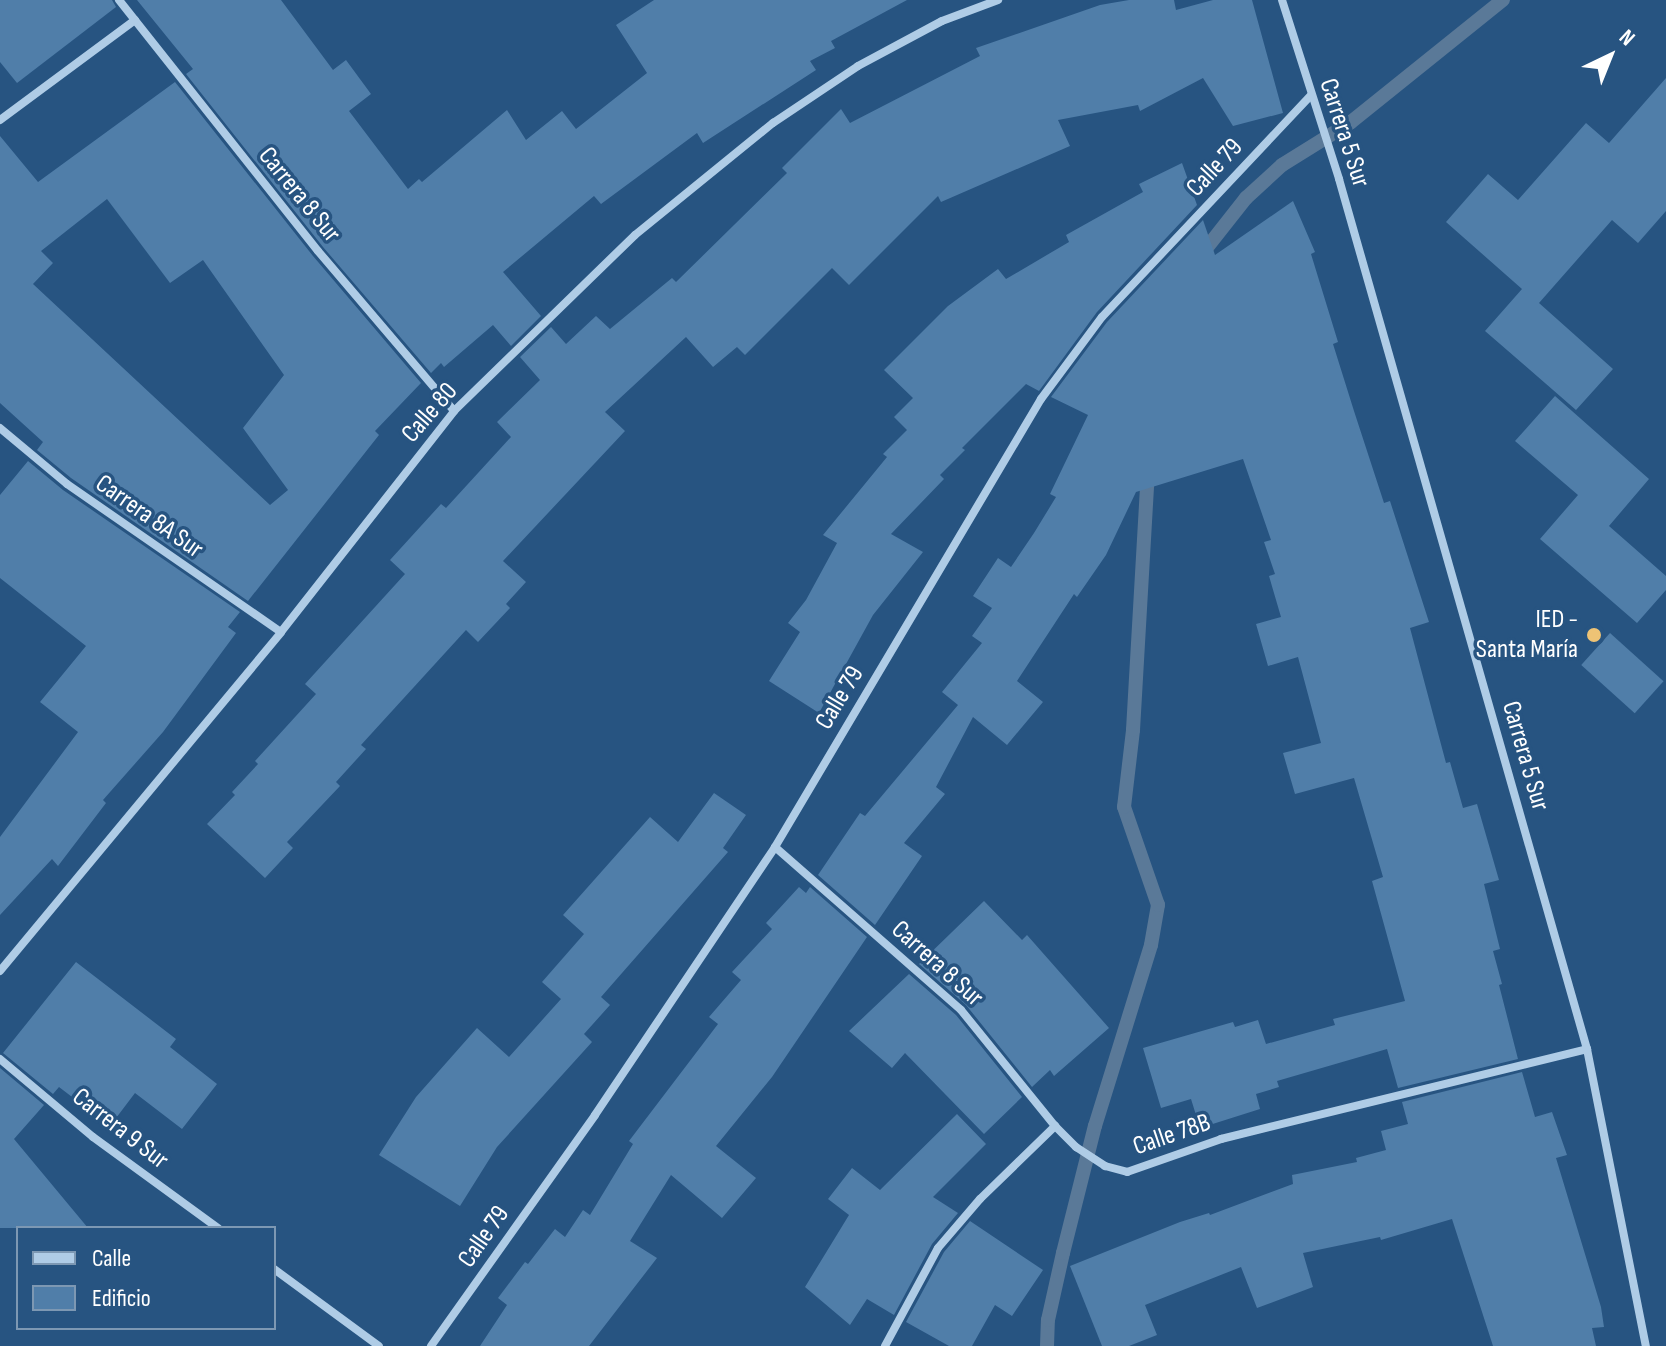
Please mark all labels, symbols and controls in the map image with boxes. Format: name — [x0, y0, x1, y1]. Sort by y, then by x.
north arrow — [1570, 16, 1650, 96]
text: N — [1613, 24, 1640, 52]
street label: Carrera 5 Sur — [1312, 75, 1376, 191]
street label: Calle 79 — [1180, 132, 1250, 204]
street label: Carrera 8 Sur — [251, 141, 347, 249]
street label: Calle 80 — [395, 377, 465, 449]
street label: Carrera 8A Sur — [89, 469, 209, 565]
place label: IED - Santa María — [1476, 604, 1578, 666]
marker: IED - Santa María — [1585, 626, 1603, 644]
street label: Calle 79 — [809, 661, 871, 735]
street label: Carrera 5 Sur — [1495, 698, 1555, 814]
street label: Carrera 8 Sur — [884, 914, 990, 1014]
street label: Carrera 9 Sur — [66, 1082, 174, 1176]
street label: Calle 78B — [1129, 1107, 1215, 1163]
street label: Calle 79 — [452, 1200, 516, 1274]
legend — [16, 1226, 276, 1330]
text: Calle — [92, 1244, 131, 1273]
text: Edificio — [92, 1284, 151, 1313]

